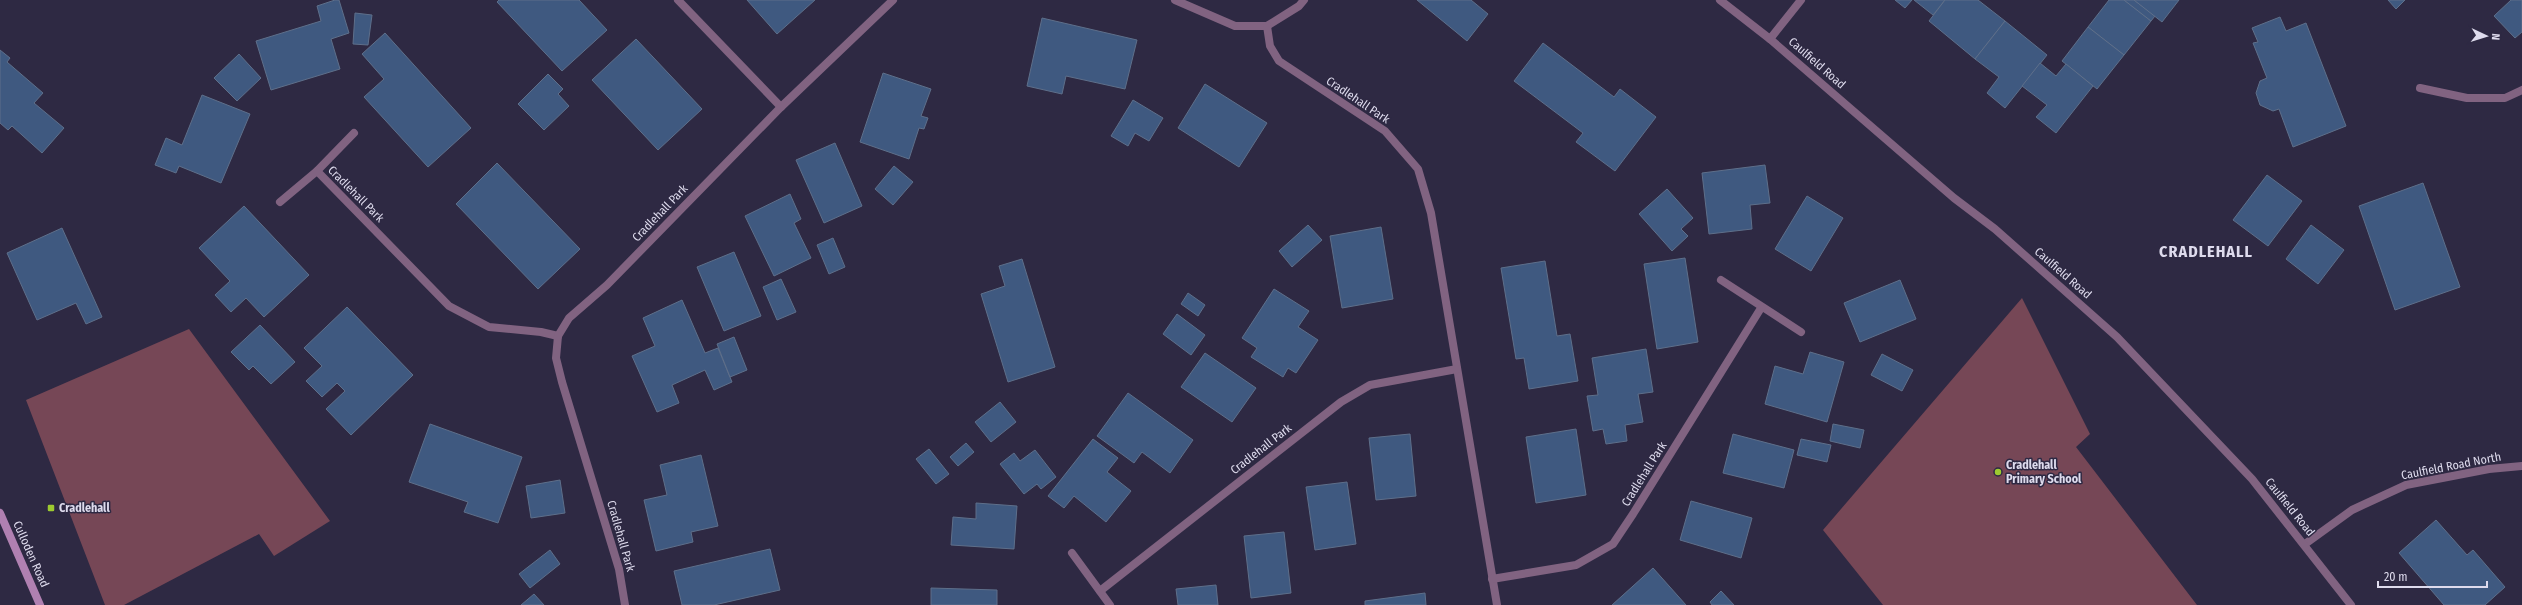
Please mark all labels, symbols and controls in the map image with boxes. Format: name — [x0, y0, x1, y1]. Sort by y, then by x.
north arrow — [2466, 16, 2506, 56]
text: N — [2489, 33, 2502, 40]
street label: Caulfield Road — [1786, 35, 1848, 91]
street label: Cradlehall Park — [1324, 74, 1393, 127]
street label: Cradlehall Park — [325, 163, 387, 225]
street label: Cradlehall Park — [629, 181, 691, 244]
district label: CRADLEHALL — [2159, 242, 2253, 261]
street label: Caulfield Road — [2032, 245, 2094, 301]
street label: Cradlehall Park — [1228, 421, 1295, 477]
street label: Cradlehall Park — [1619, 439, 1670, 509]
street label: Caulfield Road North — [2400, 449, 2502, 483]
place label: Cradlehall Primary School — [2006, 458, 2082, 486]
marker: Cradlehall Primary School — [1993, 467, 2003, 477]
street label: Caulfield Road — [2262, 475, 2318, 539]
street label: Cradlehall Park — [604, 499, 638, 574]
place label: Cradlehall — [59, 501, 110, 515]
marker: Cradlehall — [46, 503, 56, 513]
street label: Culloden Road — [10, 519, 52, 589]
scale bar — [2378, 563, 2487, 589]
text: 20 m — [2384, 570, 2408, 584]

